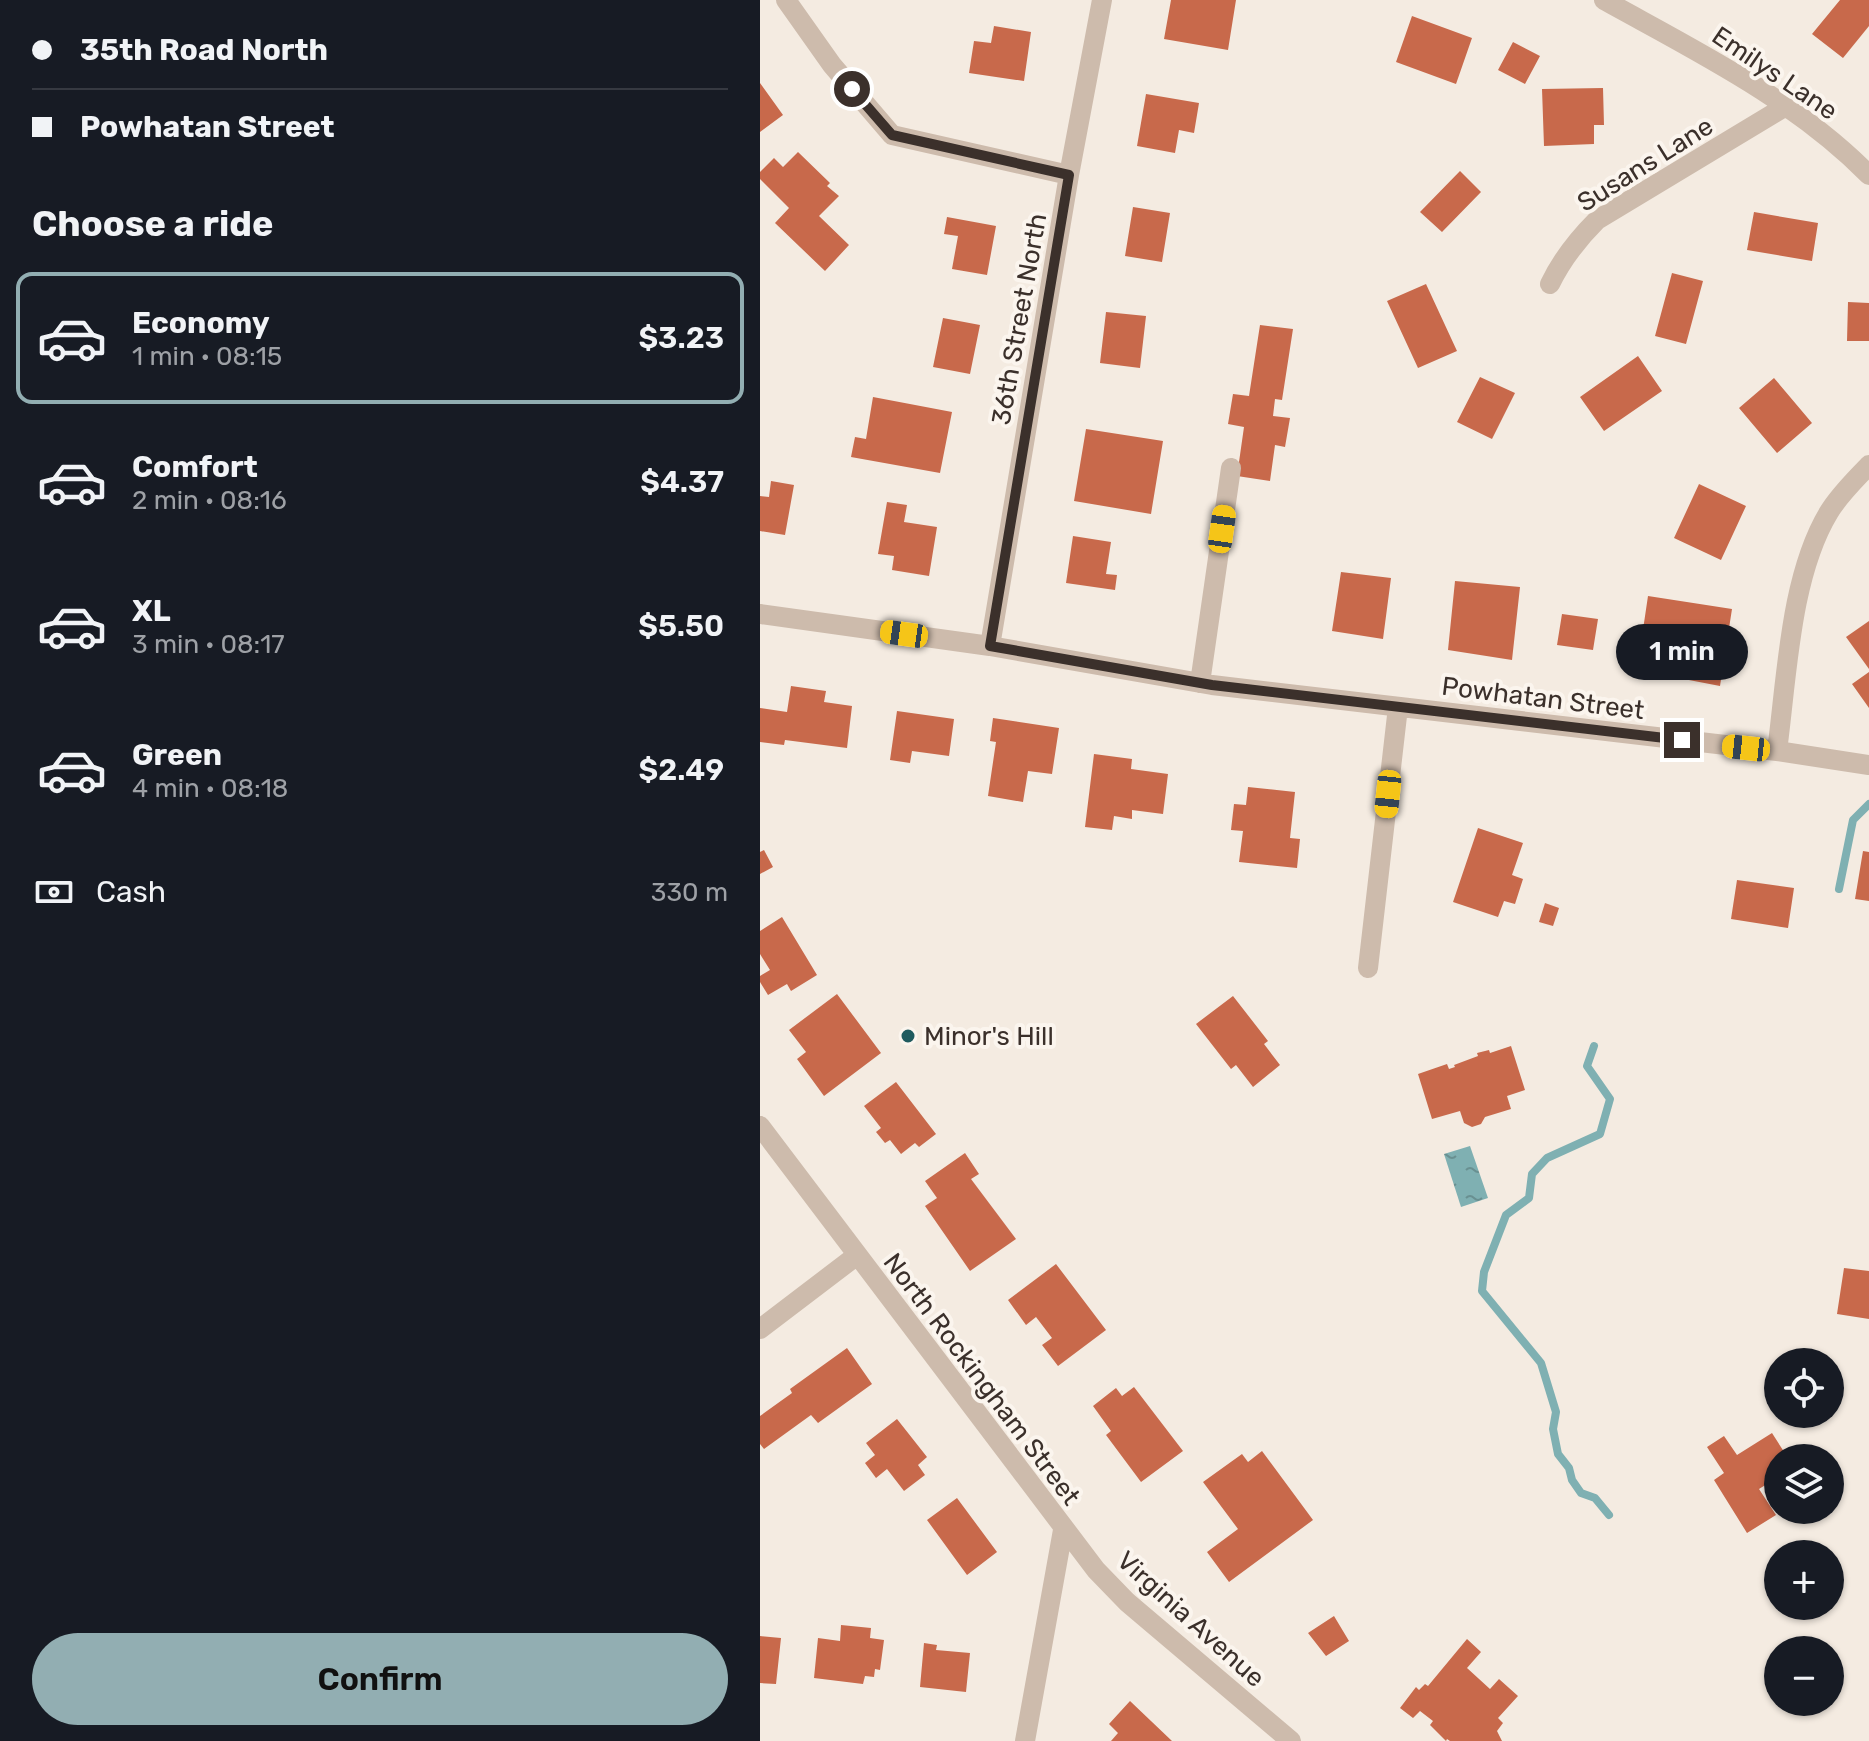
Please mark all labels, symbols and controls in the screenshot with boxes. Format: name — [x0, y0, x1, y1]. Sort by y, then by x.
street label: Emilys Lane — [1706, 20, 1843, 127]
text: 35th Road North — [80, 32, 328, 68]
route start — [834, 71, 870, 107]
text: Powhatan Street — [80, 109, 335, 145]
street label: Susans Lane — [1572, 110, 1719, 218]
text: Choose a ride — [32, 202, 273, 245]
street label: 36th Street North — [986, 211, 1053, 427]
icon: car — [36, 302, 108, 374]
text: Economy — [132, 305, 270, 341]
text: $3.23 — [638, 320, 724, 356]
text: 1 min · 08:15 — [132, 341, 282, 372]
icon: car — [36, 446, 108, 518]
text: Comfort — [132, 449, 258, 485]
text: $4.37 — [640, 464, 724, 500]
text: 2 min · 08:16 — [132, 485, 287, 516]
car — [1207, 504, 1237, 554]
icon: car — [36, 590, 108, 662]
text: XL — [132, 593, 171, 629]
text: $5.50 — [638, 608, 724, 644]
car — [879, 619, 929, 649]
callout: 1 min — [1616, 624, 1748, 680]
text: 3 min · 08:17 — [132, 629, 285, 660]
text: 1 min — [1649, 636, 1715, 667]
street label: Powhatan Street — [1440, 671, 1646, 726]
route end — [1664, 722, 1700, 758]
icon: car — [36, 734, 108, 806]
car — [1721, 734, 1771, 762]
text: Green — [132, 737, 222, 773]
text: $2.49 — [639, 752, 724, 788]
car — [1374, 769, 1402, 819]
text: 4 min · 08:18 — [132, 773, 288, 804]
icon: cash — [32, 870, 76, 914]
text: Cash — [96, 874, 166, 910]
text: 330 m — [651, 877, 728, 908]
place label: Minor's Hill — [924, 1021, 1054, 1052]
marker: Minor's Hill — [899, 1027, 917, 1045]
street label: North Rockingham Street — [877, 1247, 1086, 1511]
map controls — [1764, 1348, 1844, 1716]
button: locate — [1764, 1348, 1844, 1428]
button: layers — [1764, 1444, 1844, 1524]
button: + — [1764, 1540, 1844, 1620]
street label: Virginia Avenue — [1111, 1545, 1271, 1694]
button: Confirm — [32, 1633, 728, 1725]
button: − — [1764, 1636, 1844, 1716]

